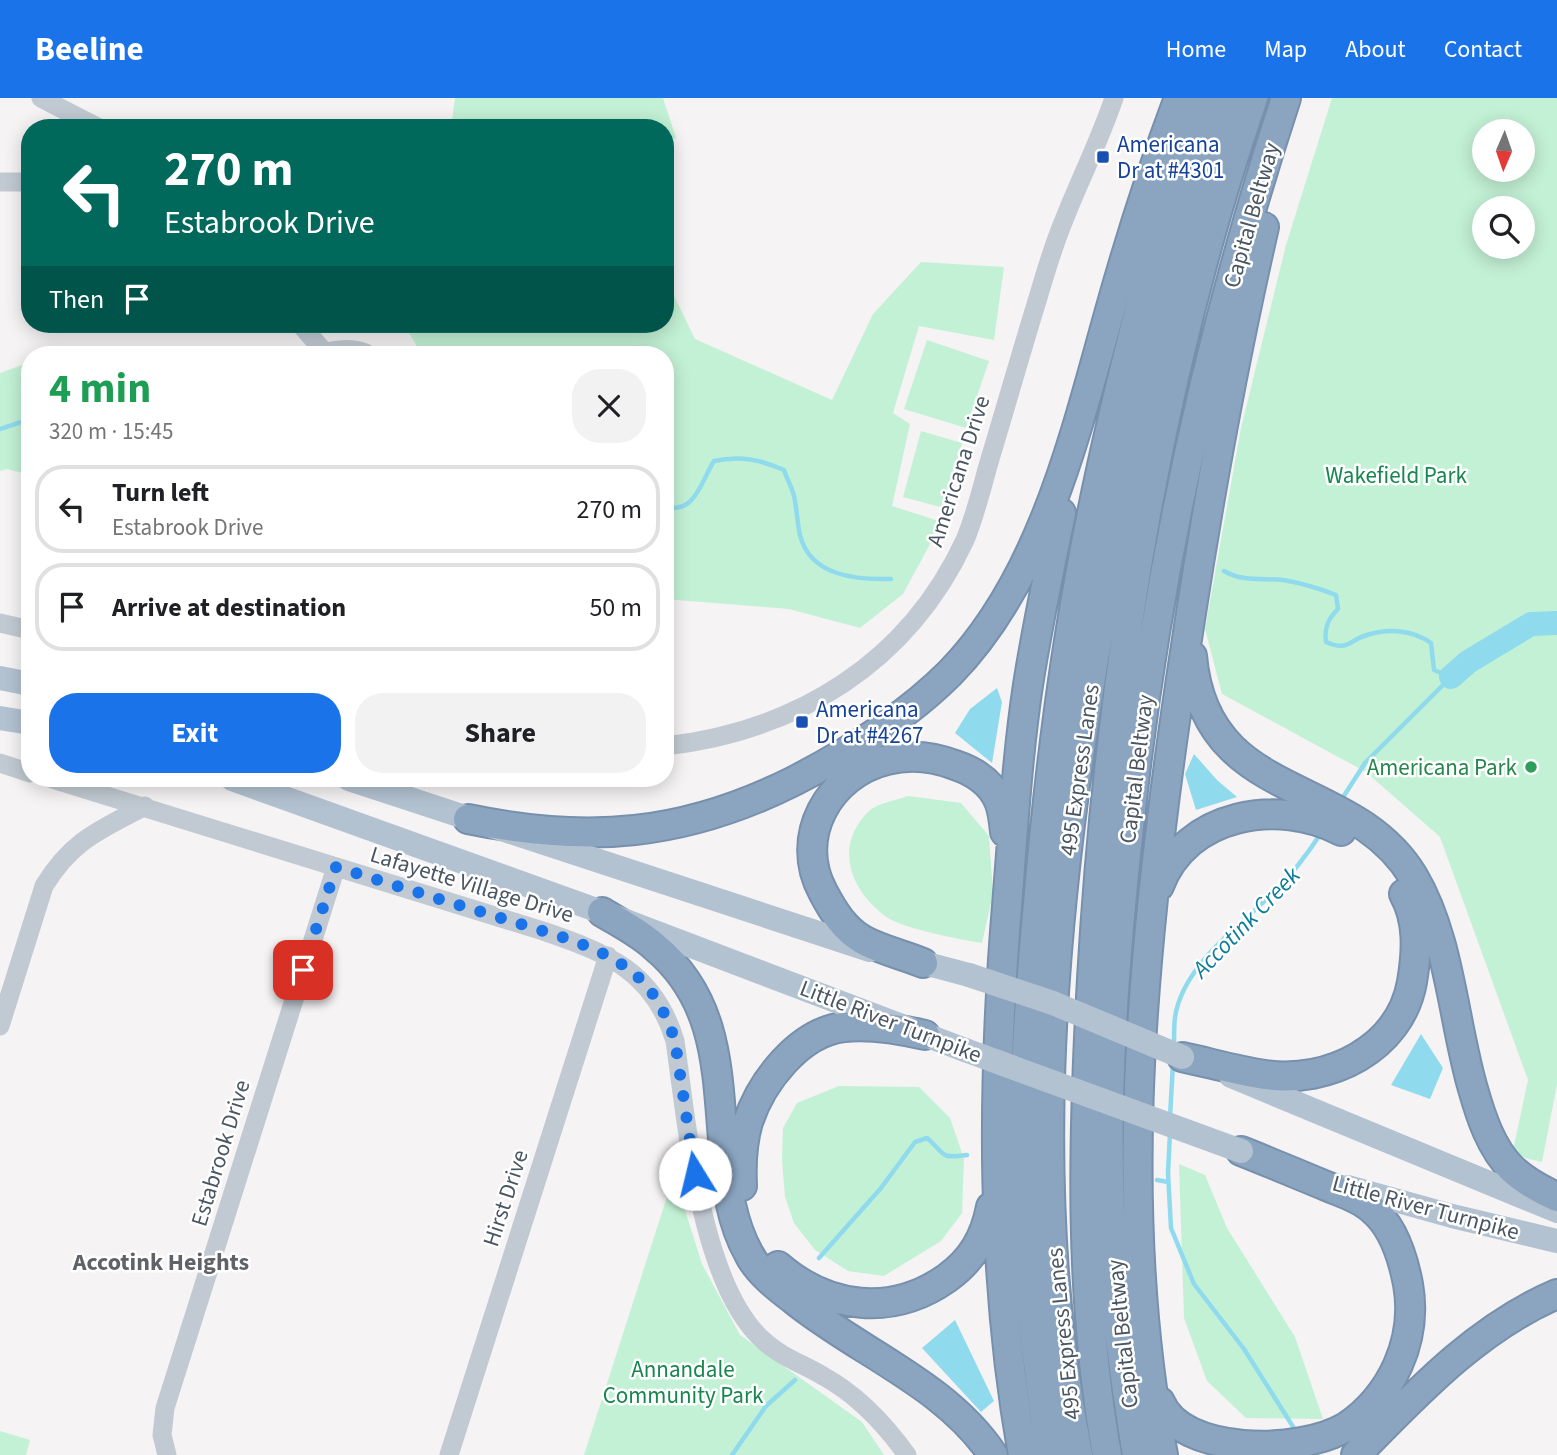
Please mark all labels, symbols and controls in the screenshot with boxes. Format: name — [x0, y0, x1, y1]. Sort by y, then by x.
text: Beeline — [35, 26, 144, 73]
text: Home — [1166, 32, 1226, 67]
text: Map — [1264, 32, 1307, 67]
text: About — [1345, 32, 1406, 67]
text: Contact — [1444, 32, 1522, 67]
north arrow — [1472, 119, 1535, 182]
map controls — [1472, 119, 1535, 259]
place label: Americana Dr at #4301 — [1117, 128, 1225, 187]
text: 270 m — [164, 135, 293, 205]
street label: Capital Beltway — [1215, 138, 1288, 292]
icon: left — [49, 147, 140, 238]
marker: Americana Dr at #4301 — [1095, 149, 1111, 165]
button: search — [1472, 196, 1535, 259]
text: Estabrook Drive — [164, 200, 375, 246]
icon: arrive — [118, 280, 156, 318]
text: Then — [49, 281, 104, 318]
text: 4 min — [49, 359, 151, 419]
button: close — [572, 369, 646, 443]
street label: Americana Drive — [919, 391, 998, 551]
text: 320 m · 15:45 — [49, 415, 173, 448]
park label: Wakefield Park — [1325, 459, 1467, 492]
text: Turn left — [112, 474, 209, 511]
icon: left — [53, 490, 91, 528]
text: 270 m — [576, 491, 642, 528]
text: Estabrook Drive — [112, 511, 263, 544]
icon: arrive — [53, 588, 91, 626]
text: Arrive at destination — [112, 589, 346, 626]
text: 50 m — [589, 589, 642, 626]
street label: 495 Express Lanes — [1051, 682, 1108, 858]
button: Exit — [49, 693, 341, 773]
button: Share — [355, 693, 646, 773]
place label: Americana Dr at #4267 — [816, 693, 924, 752]
street label: Capital Beltway — [1111, 693, 1162, 845]
marker: Americana Dr at #4267 — [794, 714, 810, 730]
place label: Americana Park — [1367, 751, 1518, 784]
marker: Americana Park — [1523, 759, 1539, 775]
street label: Lafayette Village Drive — [366, 838, 578, 931]
water label: Accotink Creek — [1183, 858, 1309, 987]
pin — [273, 940, 333, 1000]
icon: arrive — [284, 951, 322, 989]
street label: Little River Turnpike — [795, 972, 987, 1071]
street label: Estabrook Drive — [183, 1076, 258, 1230]
position arrow — [658, 1137, 732, 1211]
street label: Hirst Drive — [474, 1146, 537, 1251]
street label: Little River Turnpike — [1329, 1167, 1523, 1248]
district label: Accotink Heights — [72, 1245, 249, 1280]
street label: 495 Express Lanes — [1038, 1246, 1089, 1422]
street label: Capital Beltway — [1098, 1258, 1147, 1410]
park label: Annandale Community Park — [603, 1353, 764, 1412]

